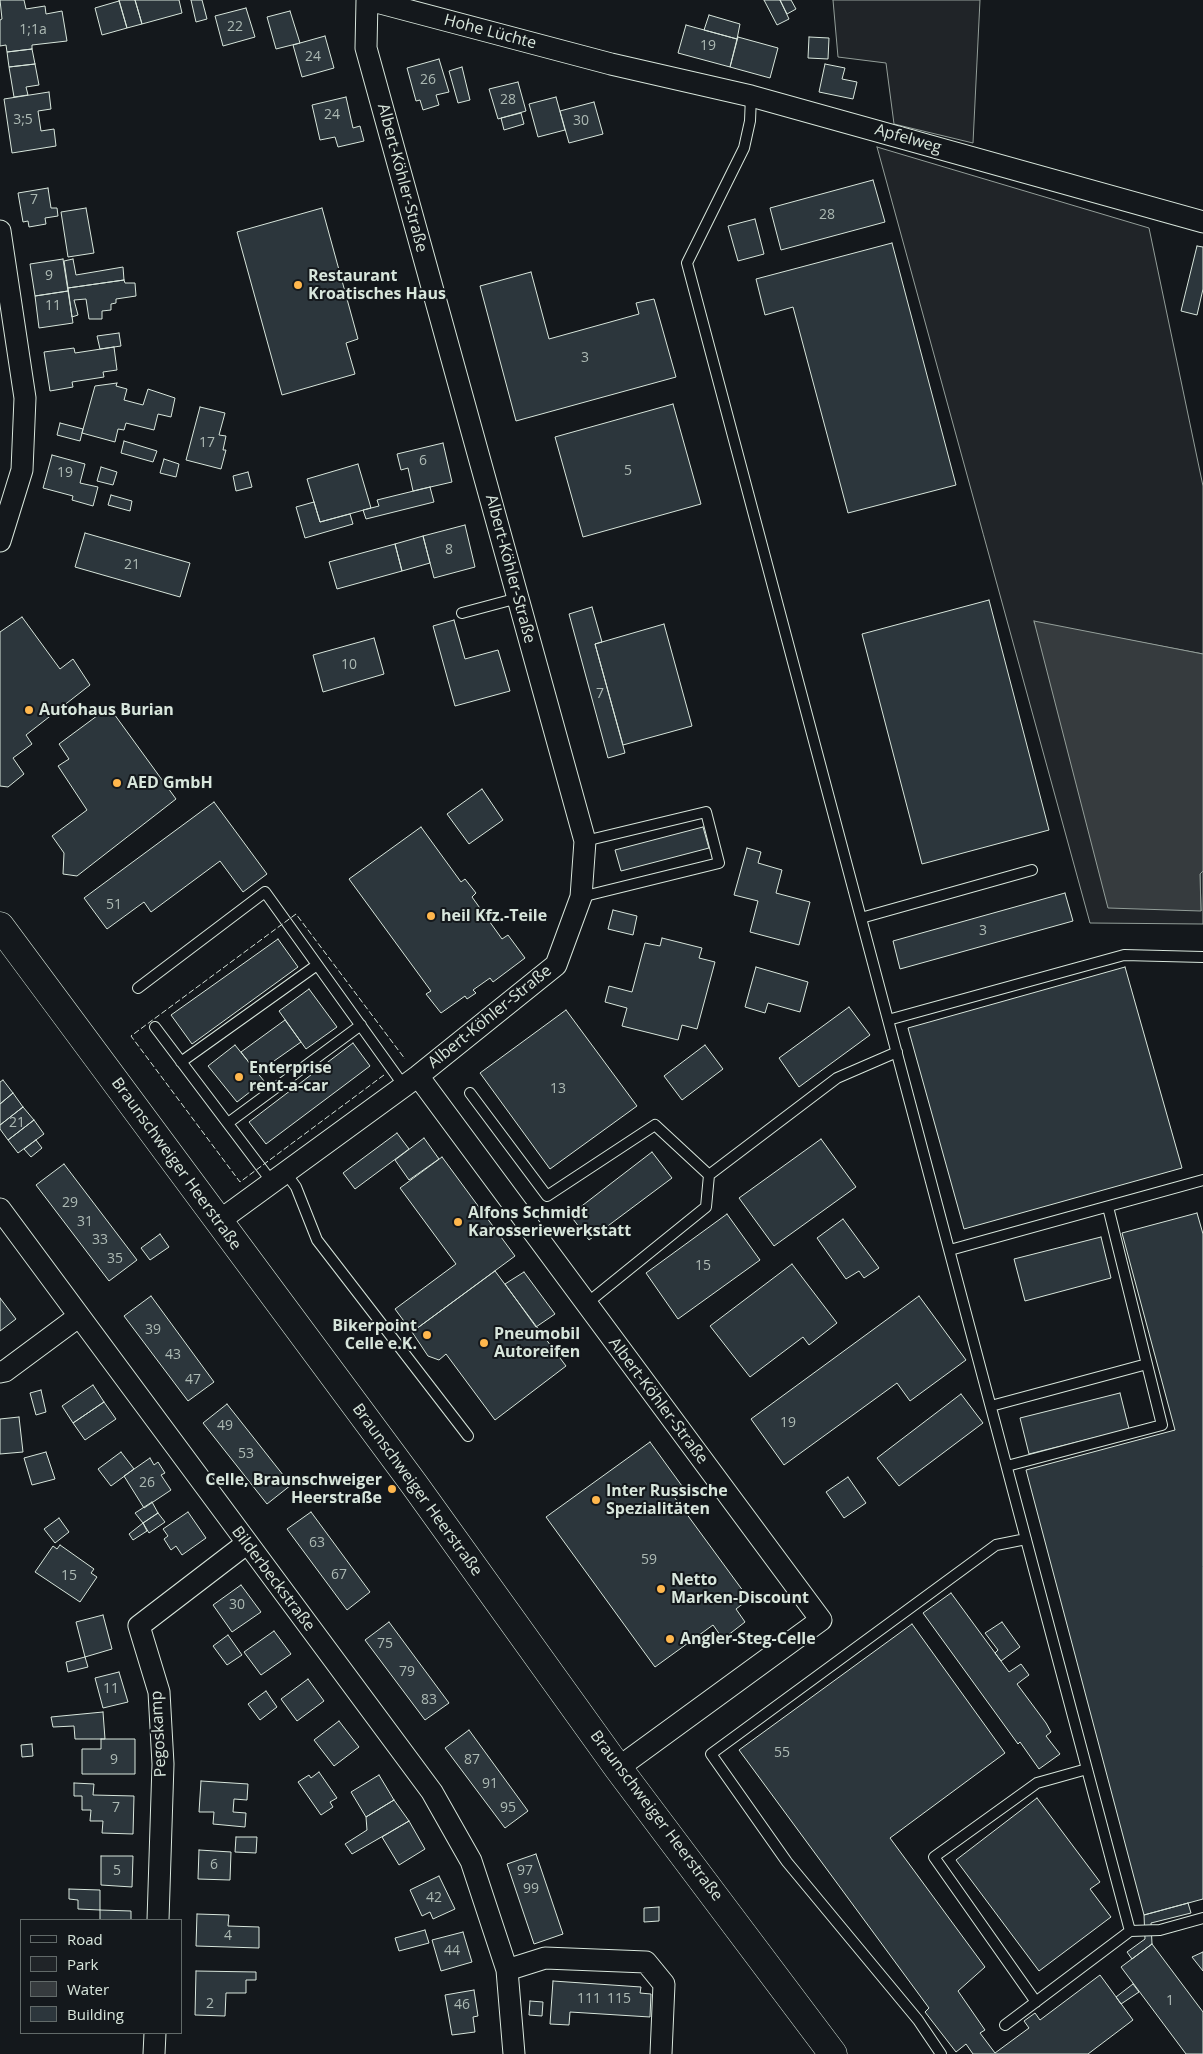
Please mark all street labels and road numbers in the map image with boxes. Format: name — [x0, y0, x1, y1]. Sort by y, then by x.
street label: Hohe Lüchte — [442, 10, 538, 54]
street label: Albert-Köhler-Straße — [373, 102, 431, 254]
street label: Apfelweg — [872, 120, 944, 158]
street label: Albert-Köhler-Straße — [481, 493, 539, 645]
street label: Albert-Köhler-Straße — [424, 961, 556, 1073]
street label: Braunschweiger Heerstraße — [107, 1074, 245, 1254]
street label: Albert-Köhler-Straße — [604, 1334, 712, 1468]
street label: Braunschweiger Heerstraße — [348, 1400, 486, 1580]
street label: Bilderbeckstraße — [227, 1523, 319, 1635]
street label: Pegoskamp — [147, 1690, 171, 1778]
street label: Braunschweiger Heerstraße — [586, 1727, 726, 1905]

